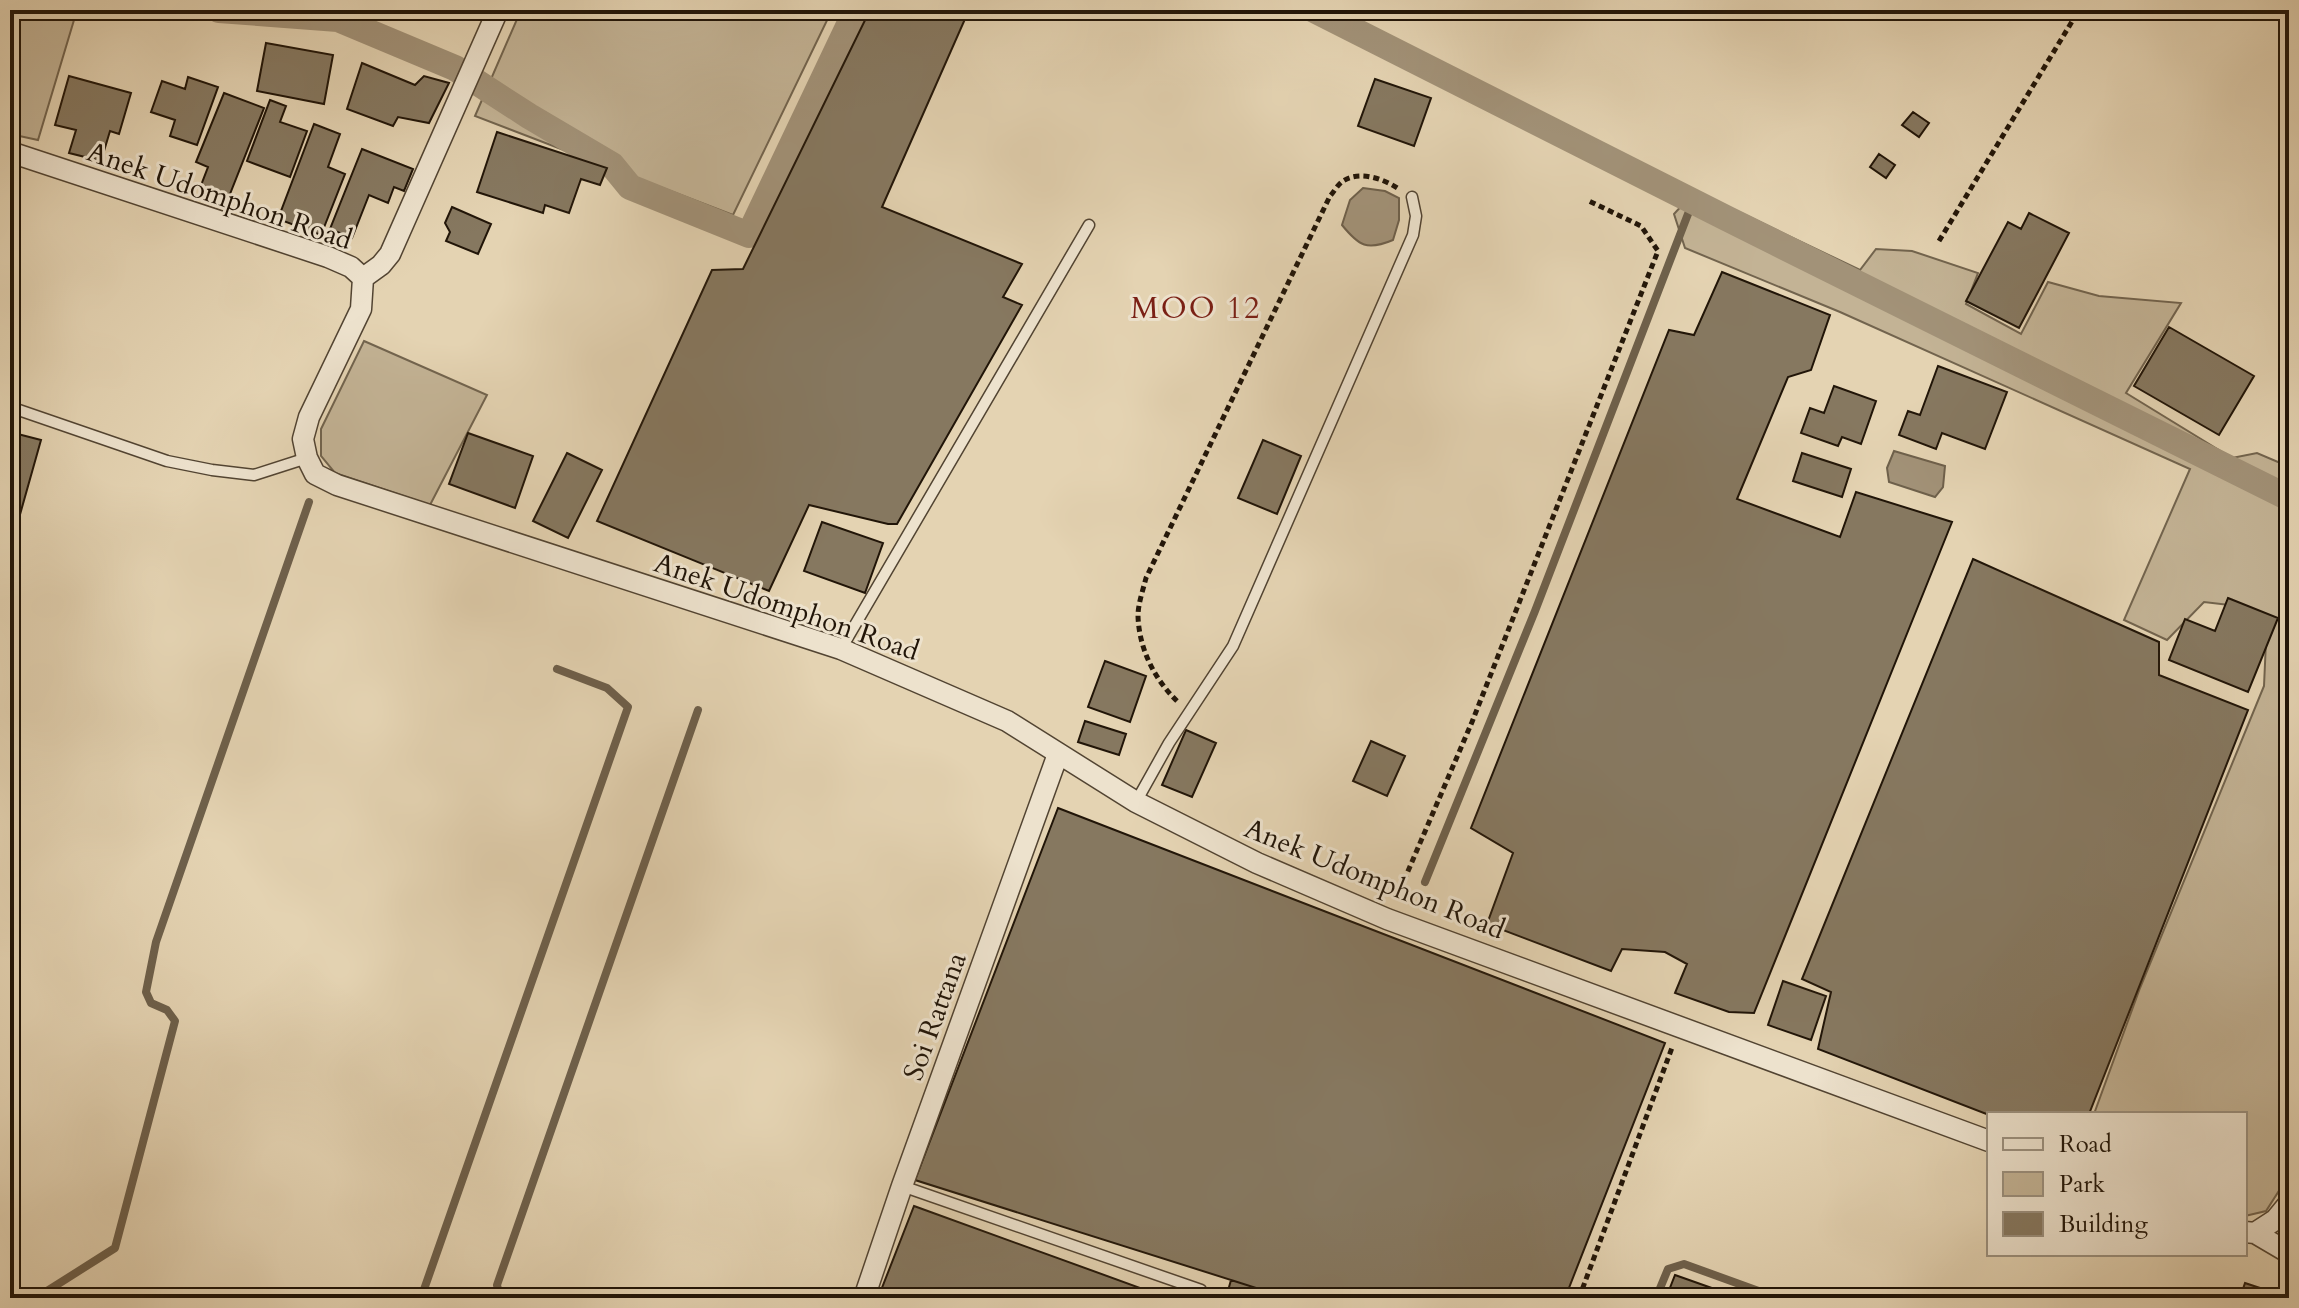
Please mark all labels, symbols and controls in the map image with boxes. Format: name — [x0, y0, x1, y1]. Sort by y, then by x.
street label: Anek Udomphon Road — [82, 133, 357, 259]
district label: MOO 12 — [1131, 288, 1261, 329]
street label: Anek Udomphon Road — [649, 544, 924, 670]
street label: Anek Udomphon Road — [1239, 809, 1511, 949]
street label: Soi Rattana — [894, 947, 976, 1086]
legend — [1987, 1112, 2247, 1256]
text: Road — [2059, 1128, 2112, 1161]
text: Park — [2059, 1168, 2105, 1201]
text: Building — [2059, 1208, 2149, 1241]

